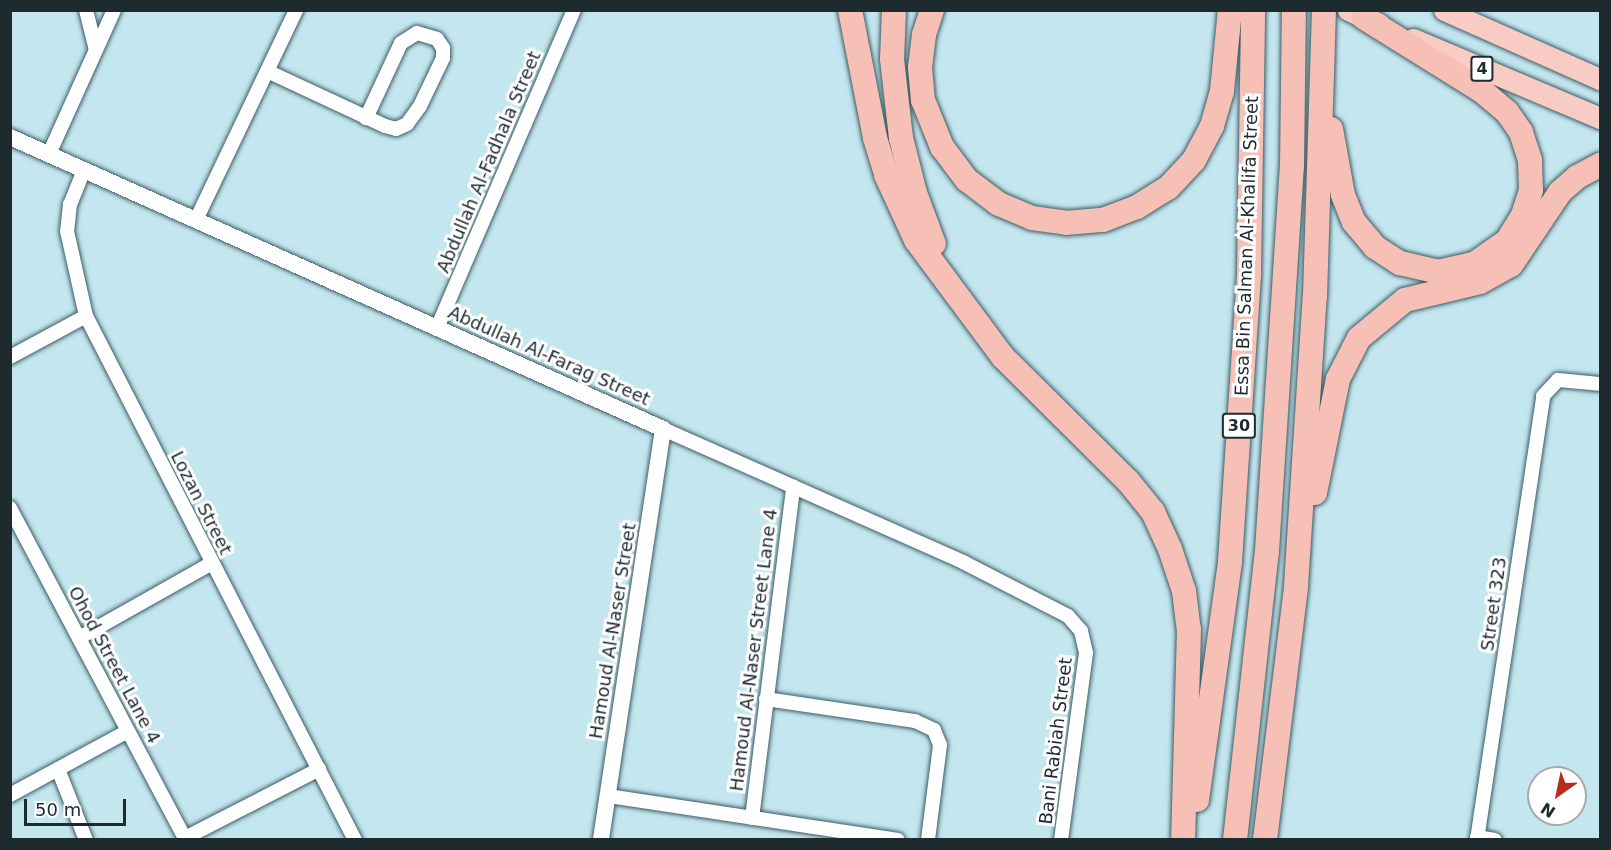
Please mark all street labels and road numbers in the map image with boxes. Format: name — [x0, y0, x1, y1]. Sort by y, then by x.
street label: Abdullah Al-Fadhala Street — [432, 48, 546, 276]
road number: 4 — [1470, 56, 1494, 82]
street label: Essa Bin Salman Al-Khalifa Street — [1231, 96, 1263, 396]
street label: Abdullah Al-Farag Street — [445, 302, 653, 410]
road number: 30 — [1221, 413, 1257, 439]
street label: Lozan Street — [166, 448, 236, 558]
street label: Hamoud Al-Naser Street Lane 4 — [726, 507, 782, 793]
street label: Hamoud Al-Naser Street — [585, 522, 641, 740]
street label: Street 323 — [1477, 556, 1511, 652]
street label: Ohod Street Lane 4 — [63, 583, 165, 747]
street label: Bani Rabiah Street — [1035, 656, 1077, 826]

